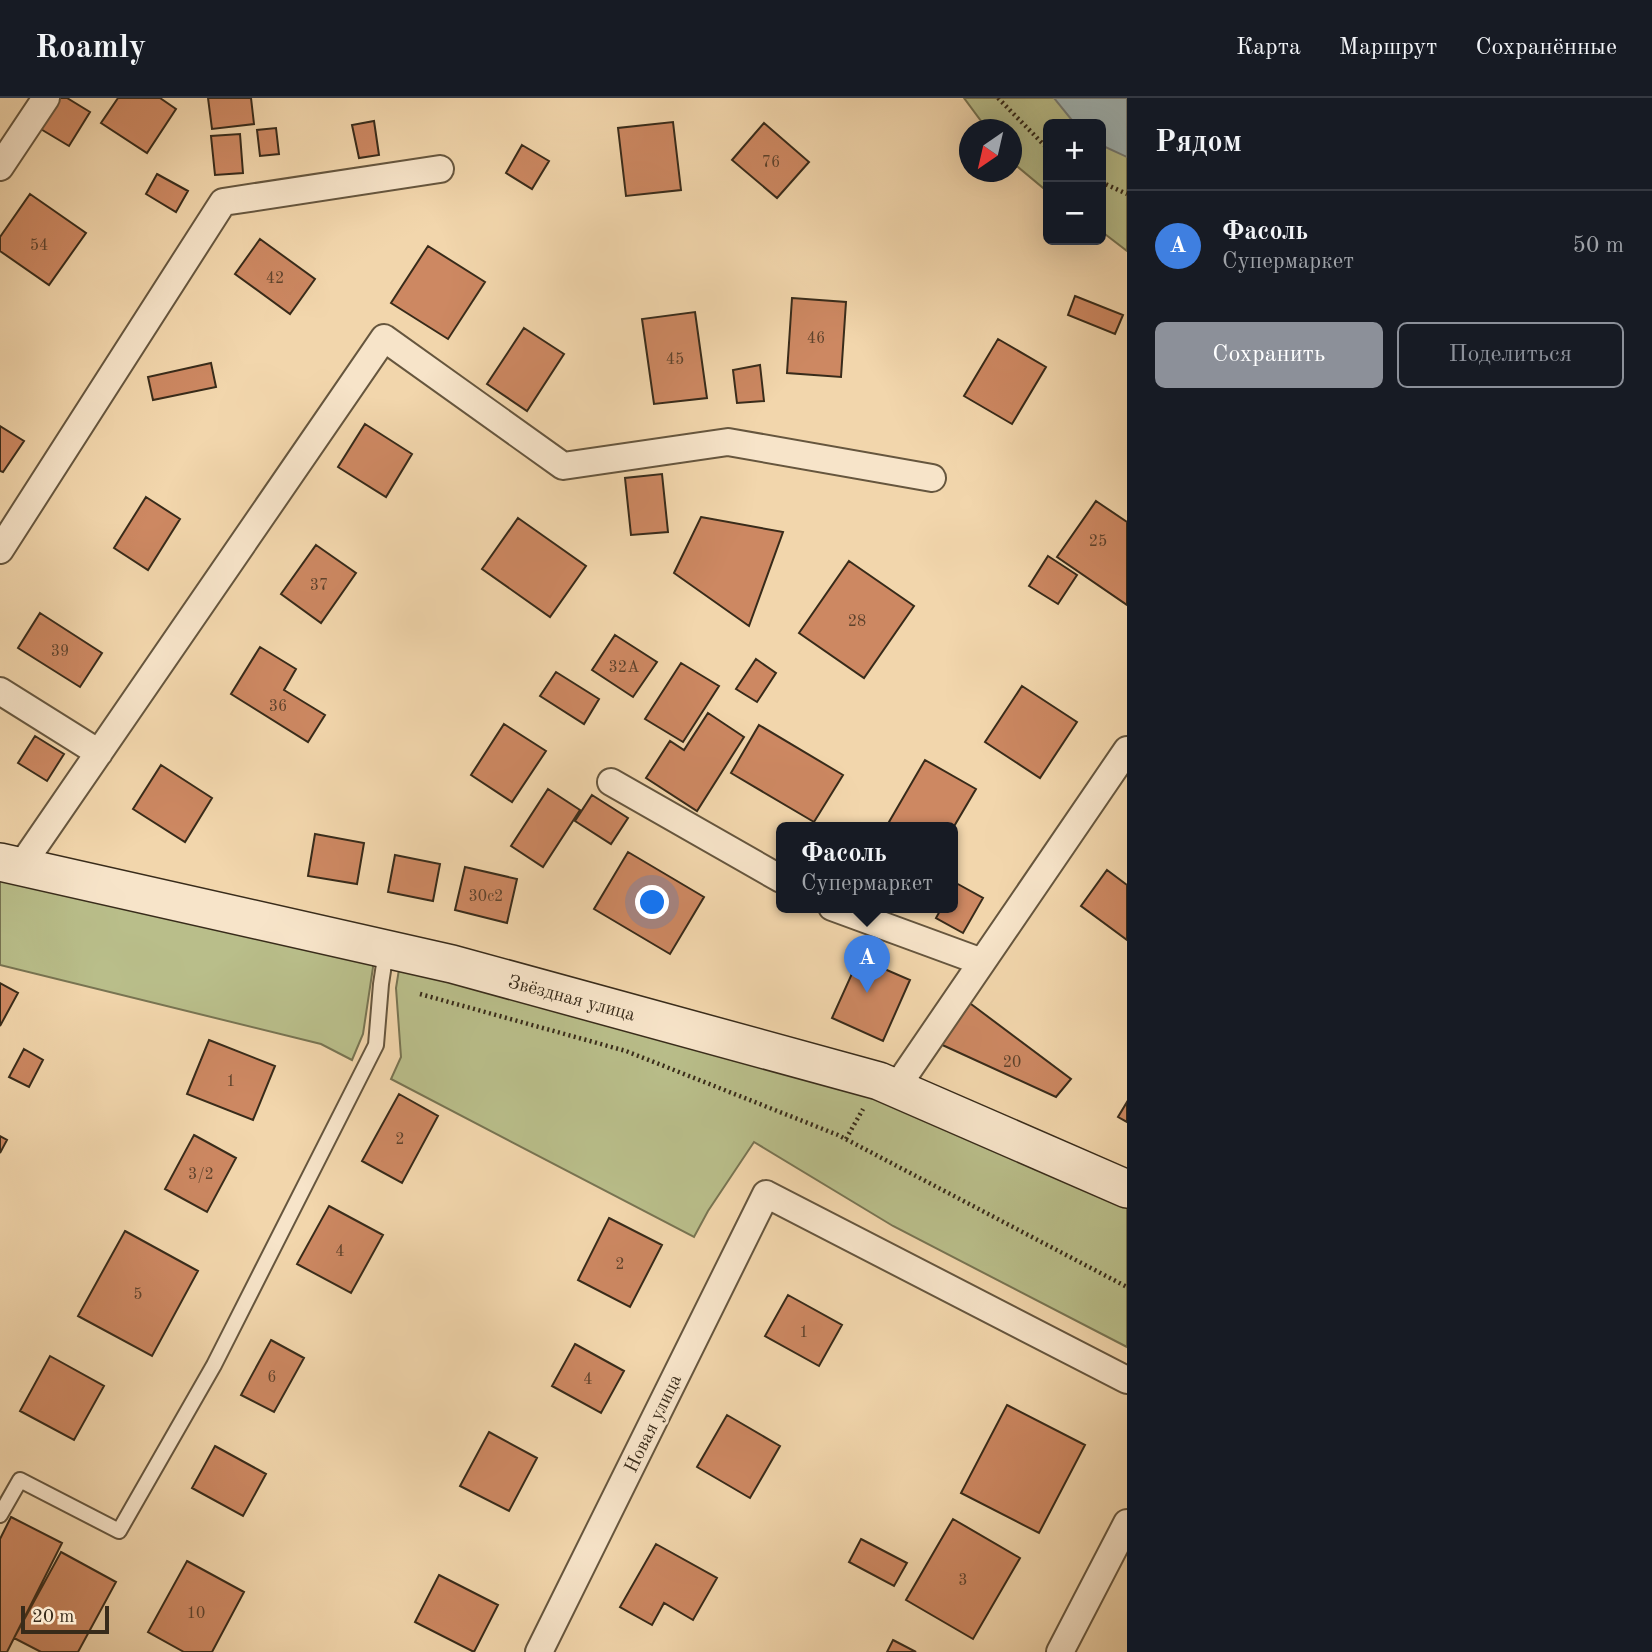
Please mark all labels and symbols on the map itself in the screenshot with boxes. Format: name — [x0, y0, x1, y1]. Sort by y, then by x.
north arrow — [959, 119, 1022, 182]
house number: 76 — [762, 155, 780, 171]
house number: 54 — [30, 238, 48, 254]
house number: 42 — [266, 271, 284, 287]
house number: 46 — [807, 331, 825, 347]
house number: 45 — [666, 352, 684, 368]
house number: 25 — [1089, 534, 1107, 550]
house number: 37 — [310, 578, 328, 594]
house number: 28 — [848, 614, 866, 630]
house number: 39 — [51, 644, 69, 660]
house number: 32А — [609, 660, 639, 676]
house number: 36 — [269, 699, 287, 715]
your location — [635, 885, 669, 919]
house number: 30с2 — [469, 889, 503, 905]
pin: A — [844, 935, 890, 993]
street label: Звёздная улица — [506, 973, 638, 1026]
house number: 20 — [1003, 1055, 1021, 1071]
house number: 1 — [226, 1074, 236, 1090]
house number: 2 — [395, 1132, 405, 1148]
house number: 3/2 — [188, 1167, 214, 1183]
house number: 4 — [335, 1244, 345, 1260]
house number: 2 — [615, 1257, 625, 1273]
house number: 5 — [133, 1287, 143, 1303]
house number: 1 — [799, 1325, 809, 1341]
house number: 6 — [267, 1370, 277, 1386]
street label: Новая улица — [622, 1371, 686, 1476]
house number: 4 — [583, 1372, 593, 1388]
house number: 3 — [958, 1573, 968, 1589]
scale bar — [21, 1603, 108, 1635]
house number: 10 — [187, 1606, 205, 1622]

